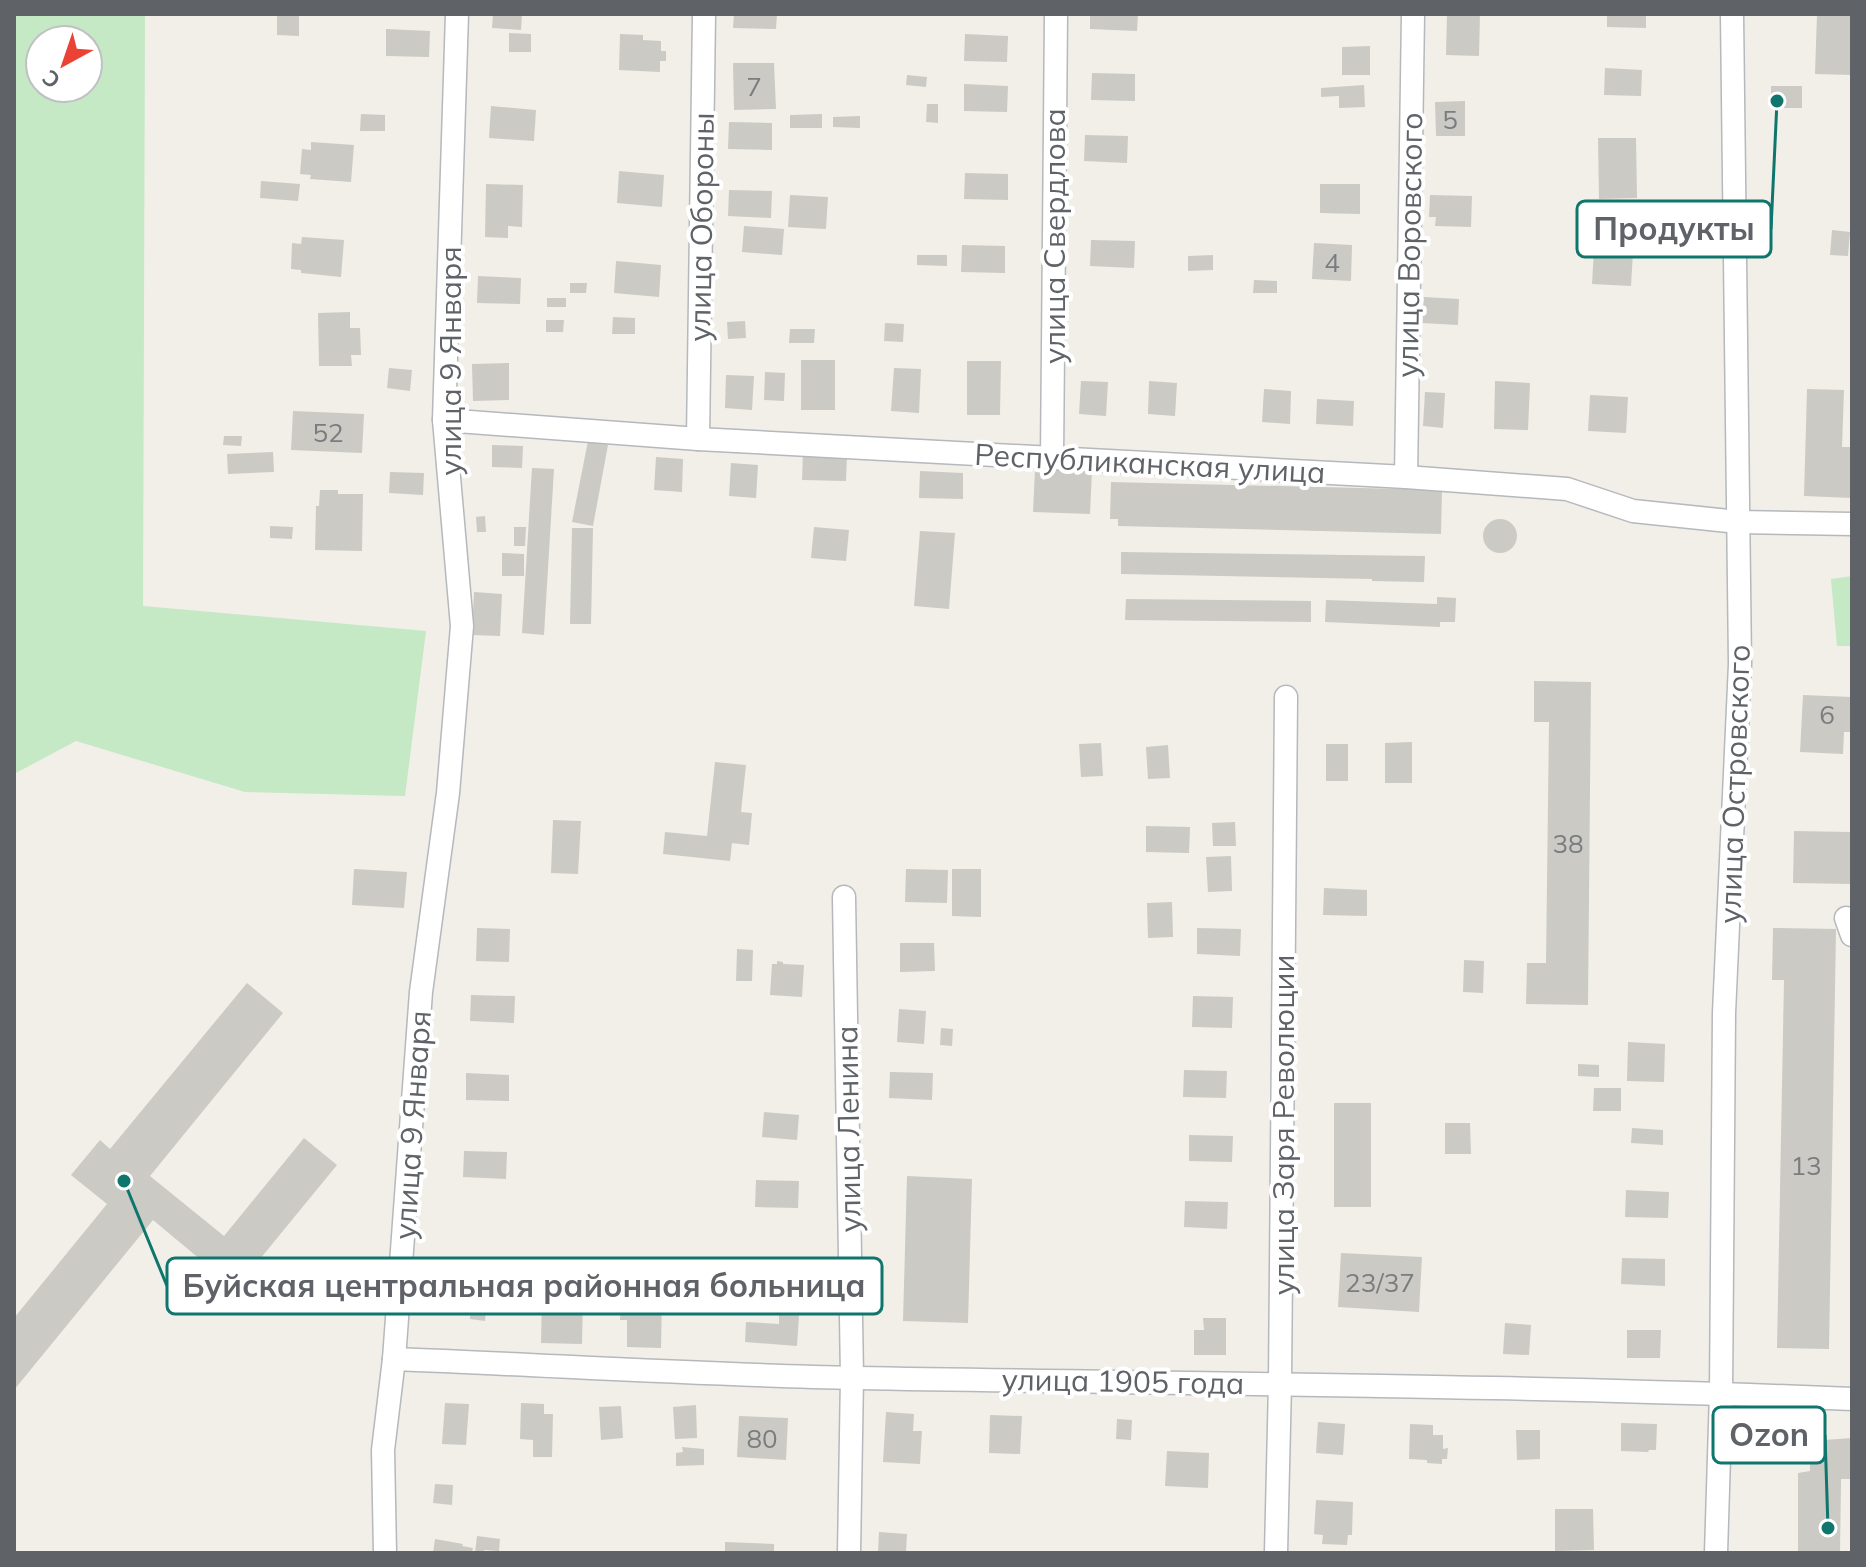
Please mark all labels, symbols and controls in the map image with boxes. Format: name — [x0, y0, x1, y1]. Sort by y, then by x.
north arrow — [24, 24, 104, 104]
text: С — [36, 64, 66, 95]
house number: 7 — [746, 70, 762, 103]
house number: 5 — [1442, 103, 1458, 136]
street label: улица Свердлова — [1035, 108, 1073, 364]
street label: улица Обороны — [680, 112, 722, 342]
street label: улица Воровского — [1388, 112, 1430, 378]
callout: Продукты — [1577, 201, 1771, 257]
text: Продукты — [1593, 208, 1755, 248]
street label: улица 9 Января — [431, 246, 469, 476]
house number: 4 — [1324, 246, 1340, 279]
house number: 52 — [312, 416, 344, 449]
street label: Республиканская улица — [974, 435, 1326, 491]
street label: улица Островского — [1710, 644, 1758, 924]
house number: 6 — [1819, 698, 1835, 731]
house number: 38 — [1552, 827, 1584, 860]
street label: улица Заря Революции — [1264, 955, 1302, 1295]
street label: улица 9 Января — [385, 1009, 439, 1241]
street label: улица Ленина — [827, 1025, 869, 1233]
house number: 13 — [1790, 1149, 1822, 1182]
callout: Буйская центральная районная больница — [167, 1258, 882, 1314]
text: Буйская центральная районная больница — [182, 1265, 866, 1305]
house number: 23/37 — [1345, 1266, 1415, 1299]
street label: улица 1905 года — [1001, 1360, 1245, 1402]
callout: Ozon — [1713, 1407, 1825, 1463]
text: Ozon — [1729, 1414, 1809, 1454]
house number: 80 — [746, 1422, 778, 1455]

